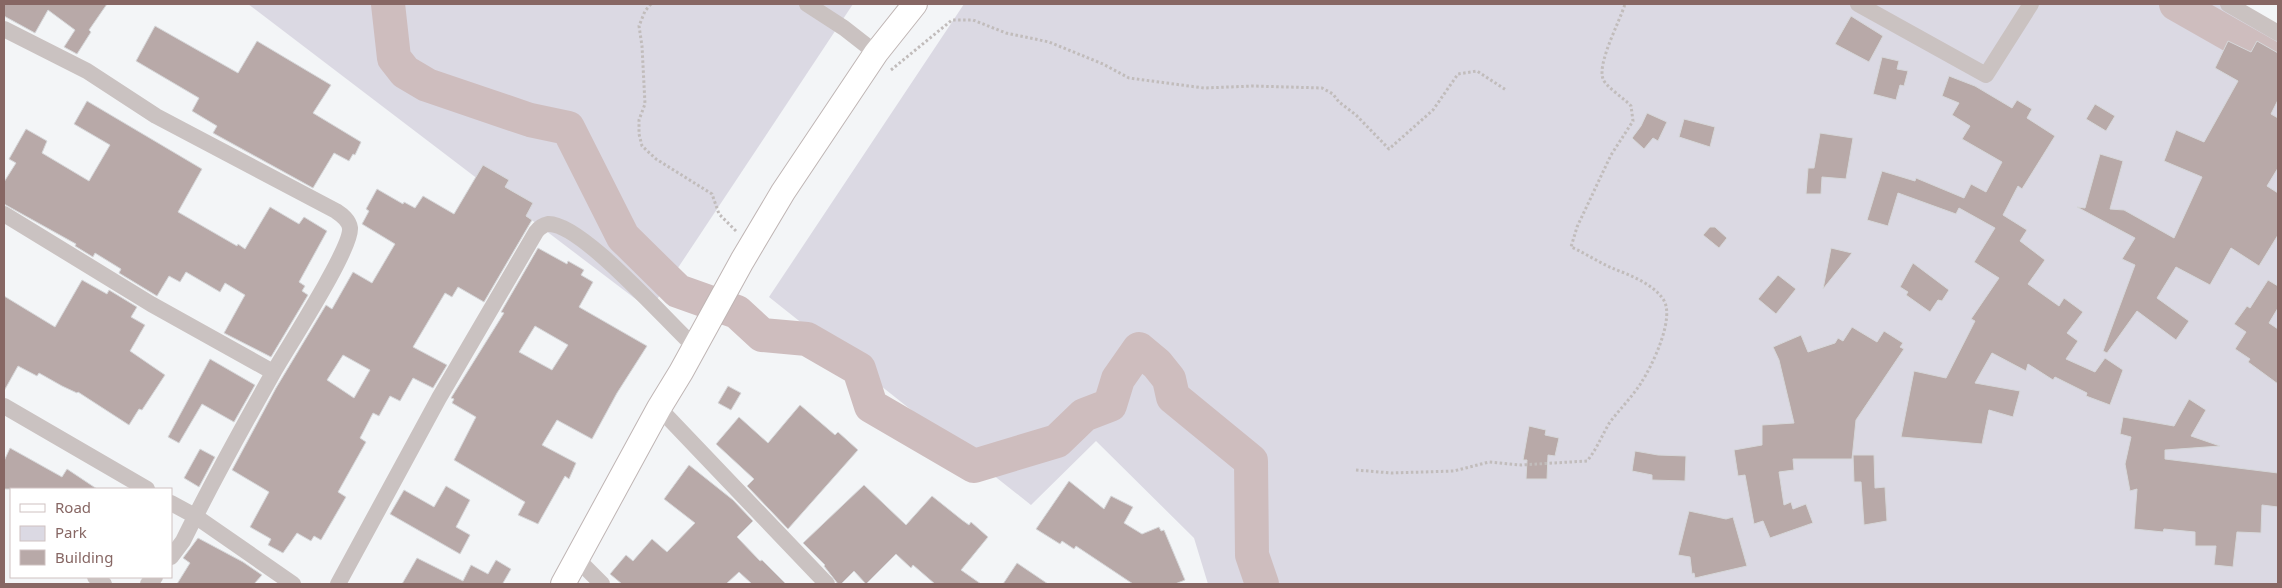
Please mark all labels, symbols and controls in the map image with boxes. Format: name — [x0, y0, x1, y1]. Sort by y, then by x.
legend — [10, 488, 172, 578]
text: Road — [55, 497, 91, 517]
text: Park — [55, 522, 87, 542]
text: Building — [55, 547, 113, 567]

